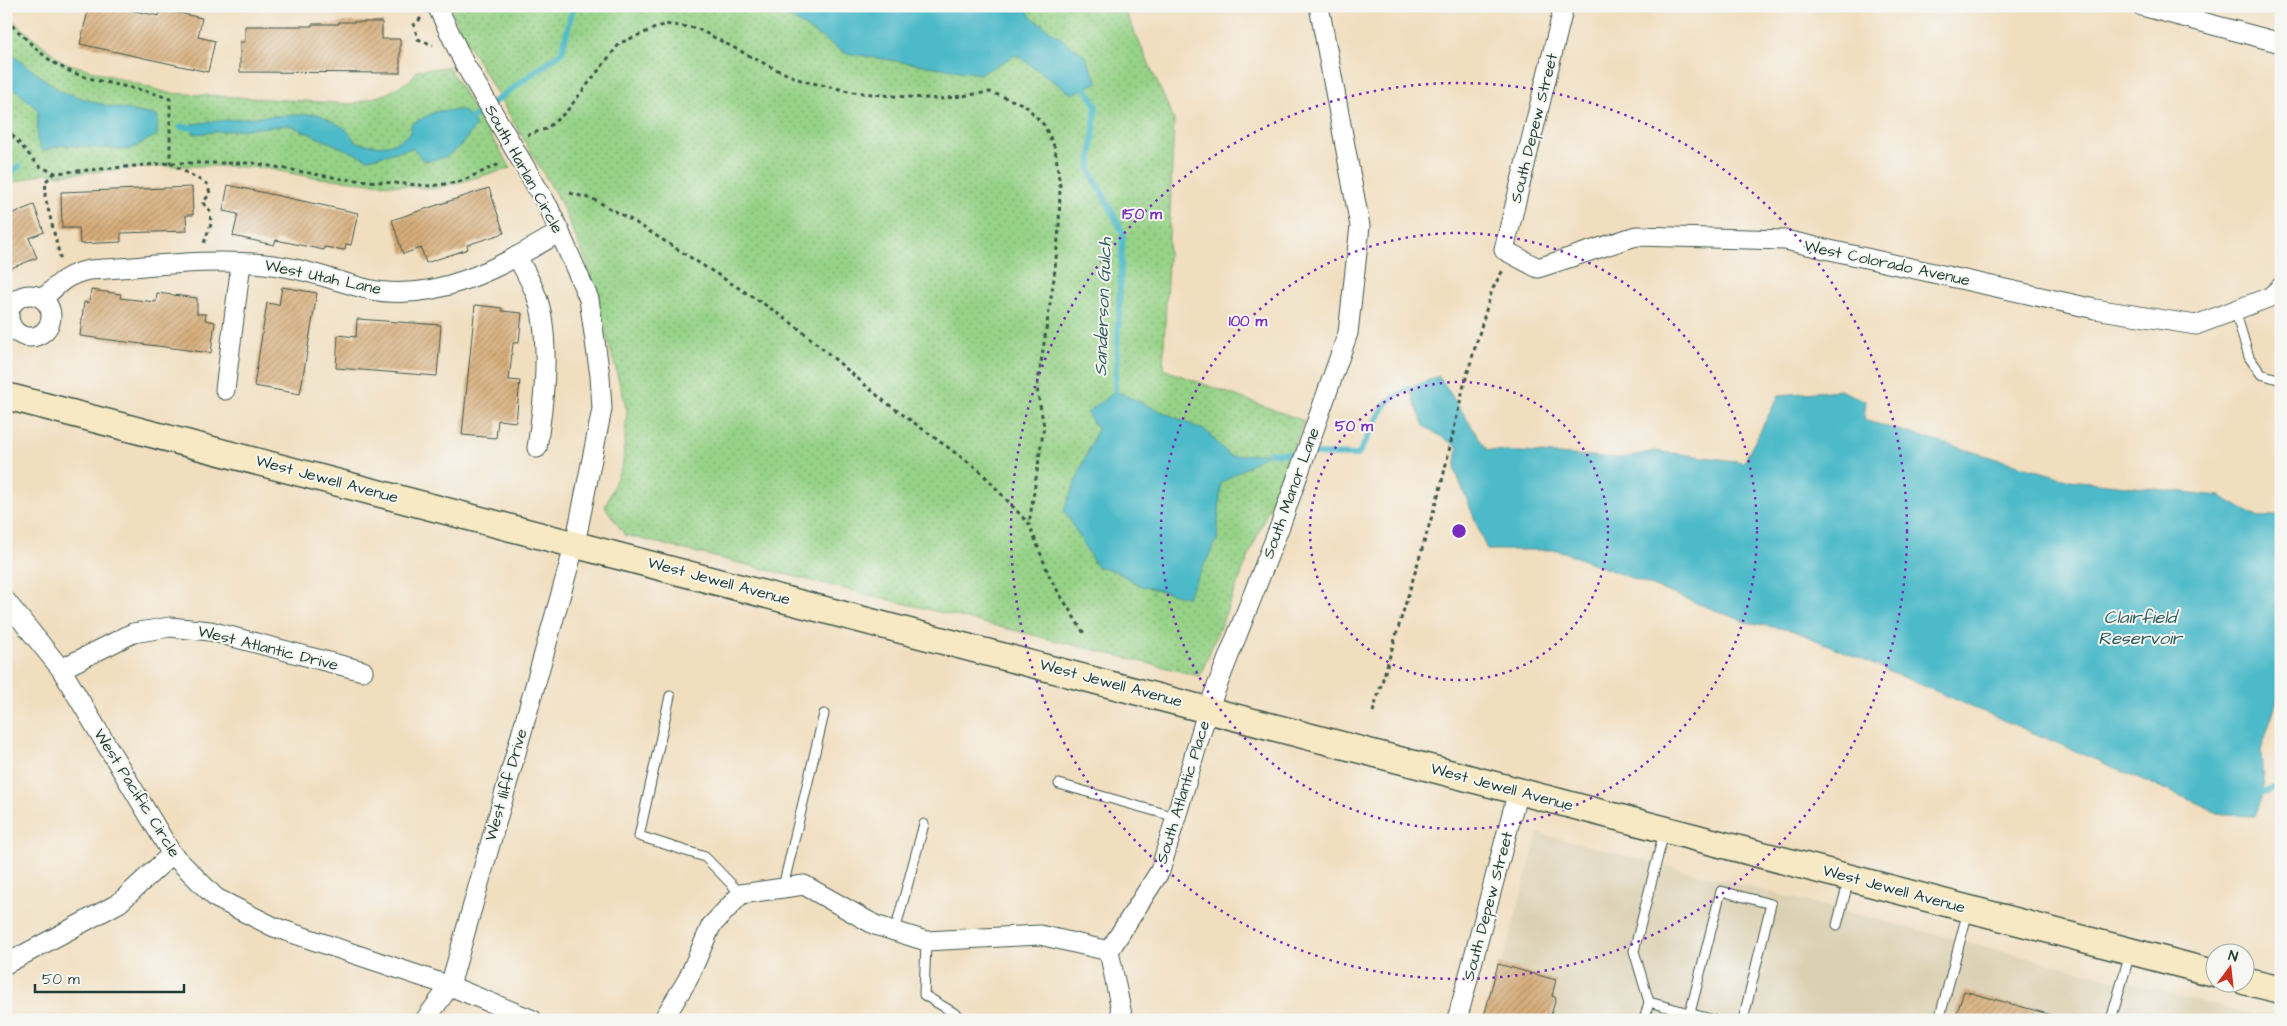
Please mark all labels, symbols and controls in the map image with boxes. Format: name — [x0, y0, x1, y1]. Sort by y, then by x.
street label: South Depew Street — [1505, 50, 1563, 205]
street label: South Harlan Circle — [480, 101, 569, 238]
text: 150 m — [1122, 204, 1162, 225]
street label: West Colorado Avenue — [1802, 235, 1972, 291]
water label: Sanderson Gulch — [1088, 236, 1118, 377]
street label: West Utah Lane — [263, 254, 384, 300]
text: 100 m — [1229, 311, 1268, 332]
text: 50 m — [1335, 416, 1373, 437]
street label: South Manor Lane — [1257, 424, 1325, 561]
street label: West Jewell Avenue — [253, 449, 401, 509]
centre of rings — [1450, 522, 1468, 540]
street label: West Jewell Avenue — [645, 551, 793, 611]
water label: Clairfield Reservoir — [2098, 605, 2184, 651]
street label: West Atlantic Drive — [195, 620, 341, 676]
street label: West Jewell Avenue — [1037, 653, 1185, 713]
street label: South Atlantic Place — [1151, 717, 1215, 866]
street label: West Pacific Circle — [89, 724, 186, 862]
street label: West Iliff Drive — [479, 726, 533, 844]
street label: West Jewell Avenue — [1428, 757, 1576, 817]
street label: South Depew Street — [1458, 829, 1519, 983]
street label: West Jewell Avenue — [1820, 859, 1968, 919]
north arrow — [2204, 944, 2254, 994]
text: N — [2226, 946, 2240, 967]
scale bar — [35, 961, 184, 993]
text: 50 m — [42, 969, 80, 990]

